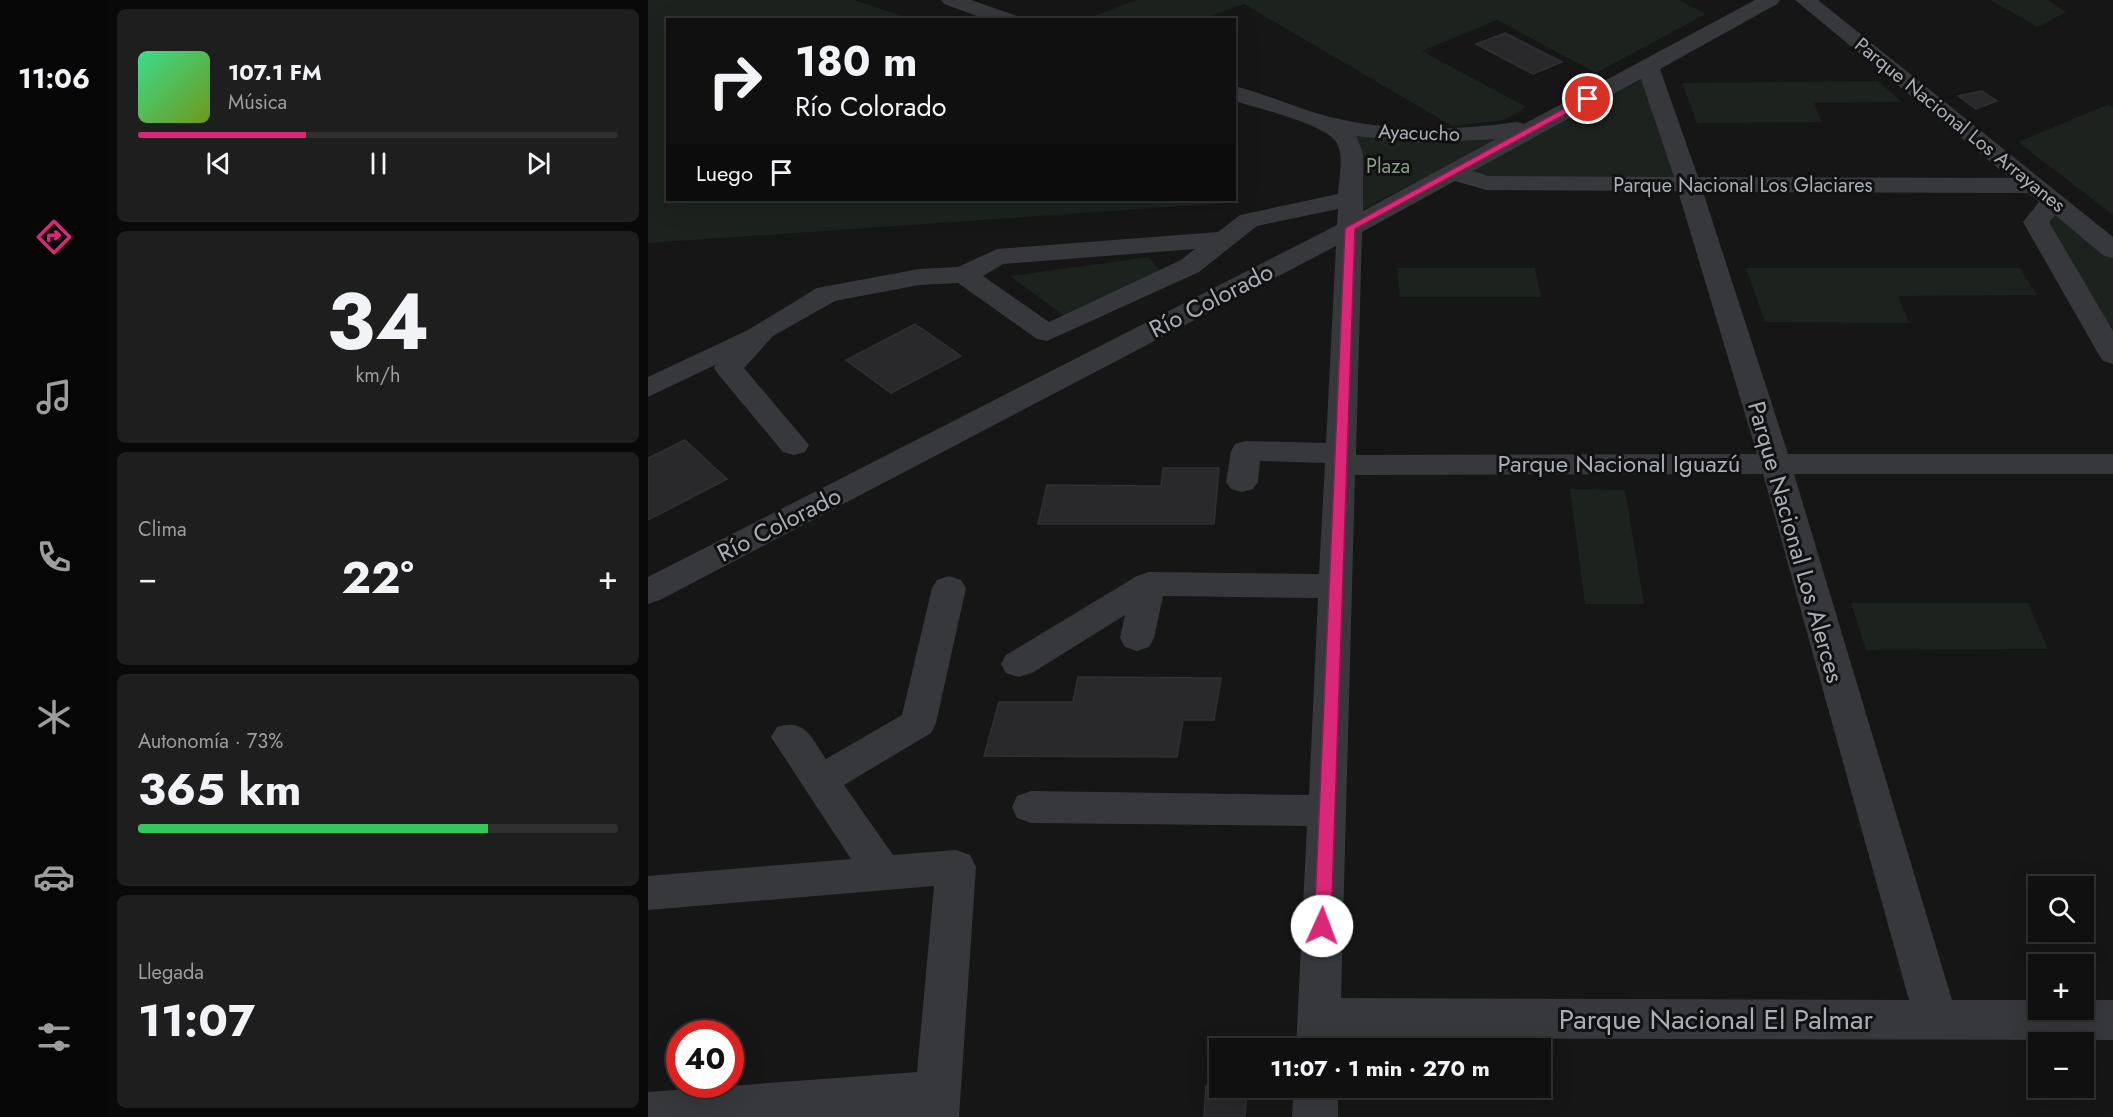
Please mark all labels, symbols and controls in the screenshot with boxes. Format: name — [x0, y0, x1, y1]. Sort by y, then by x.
text: 180 m — [795, 31, 918, 92]
street label: Parque Nacional Los Arrayanes — [1848, 31, 2072, 219]
icon: right — [696, 42, 774, 120]
text: 107.1 FM — [228, 56, 321, 88]
text: 11:06 — [18, 59, 90, 98]
pin — [1562, 73, 1613, 124]
icon: arrive — [1571, 82, 1604, 115]
text: Río Colorado — [795, 87, 947, 126]
text: Música — [228, 88, 287, 117]
street label: Ayacucho — [1378, 117, 1460, 149]
icon: previous — [202, 147, 235, 180]
icon: pause — [362, 147, 395, 180]
icon: next — [522, 147, 555, 180]
park label: Plaza — [1366, 152, 1410, 181]
icon: arrive — [765, 156, 798, 189]
text: Luego — [696, 157, 753, 189]
street label: Parque Nacional Los Glaciares — [1613, 171, 1873, 200]
icon: directions — [33, 216, 75, 258]
street label: Río Colorado — [1143, 254, 1279, 346]
text: 34 — [327, 266, 429, 378]
text: km/h — [355, 361, 401, 390]
icon: music — [33, 376, 75, 418]
street label: Parque Nacional Los Alerces — [1739, 397, 1853, 687]
street label: Parque Nacional Iguazú — [1498, 446, 1740, 481]
street label: Río Colorado — [711, 478, 847, 570]
text: Clima — [138, 515, 187, 544]
icon: phone — [33, 536, 75, 578]
text: 22° — [341, 545, 414, 610]
text: − — [138, 554, 157, 601]
text: + — [598, 554, 618, 601]
icon: climate — [33, 696, 75, 738]
text: Autonomía · 73% — [138, 727, 283, 756]
text: 365 km — [138, 757, 301, 822]
icon: car — [33, 856, 75, 898]
map controls — [2028, 876, 2094, 1098]
button: search — [2028, 876, 2094, 942]
position arrow — [1290, 894, 1354, 958]
button: + — [2028, 954, 2094, 1020]
text: Llegada — [138, 958, 204, 987]
text: 11:07 — [138, 988, 255, 1053]
street label: Parque Nacional El Palmar — [1559, 999, 1874, 1040]
icon: filters — [33, 1016, 75, 1058]
speed limit sign: 40 — [666, 1020, 744, 1098]
button: − — [2028, 1032, 2094, 1098]
text: 11:07 · 1 min · 270 m — [1270, 1052, 1490, 1084]

